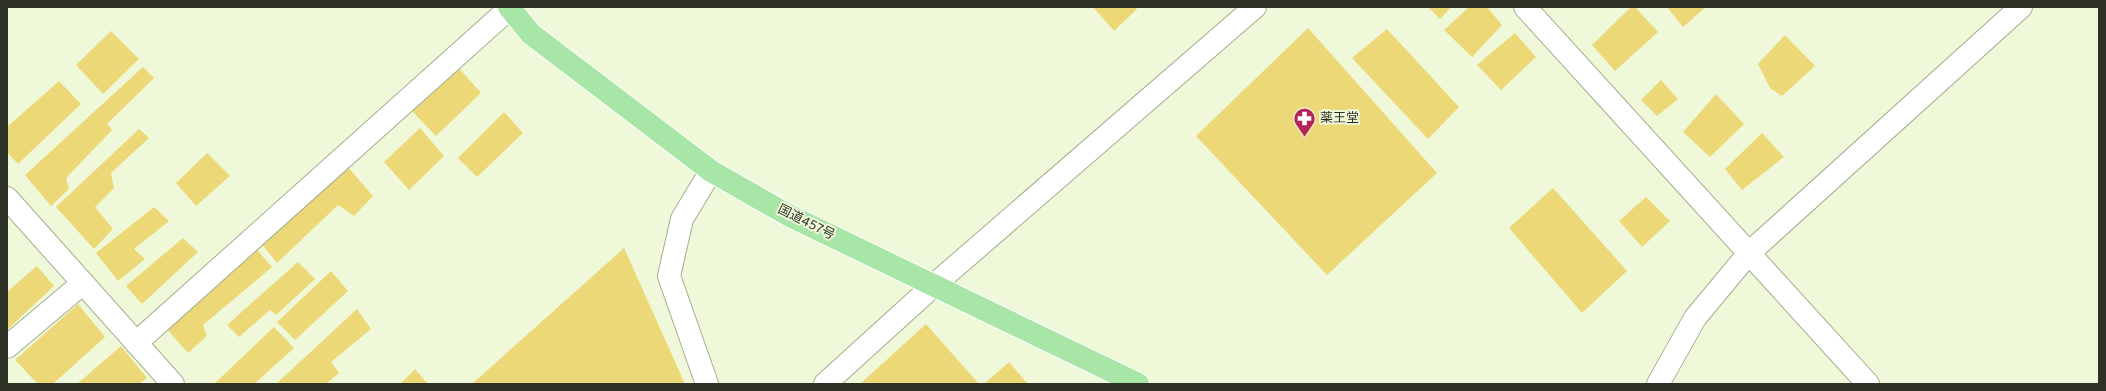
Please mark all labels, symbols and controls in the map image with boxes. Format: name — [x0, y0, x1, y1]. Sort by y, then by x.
pharmacy icon: 薬王堂 — [1291, 106, 1317, 139]
place label: 薬王堂 — [1320, 111, 1359, 127]
street label: 国道457号 — [775, 202, 837, 244]

